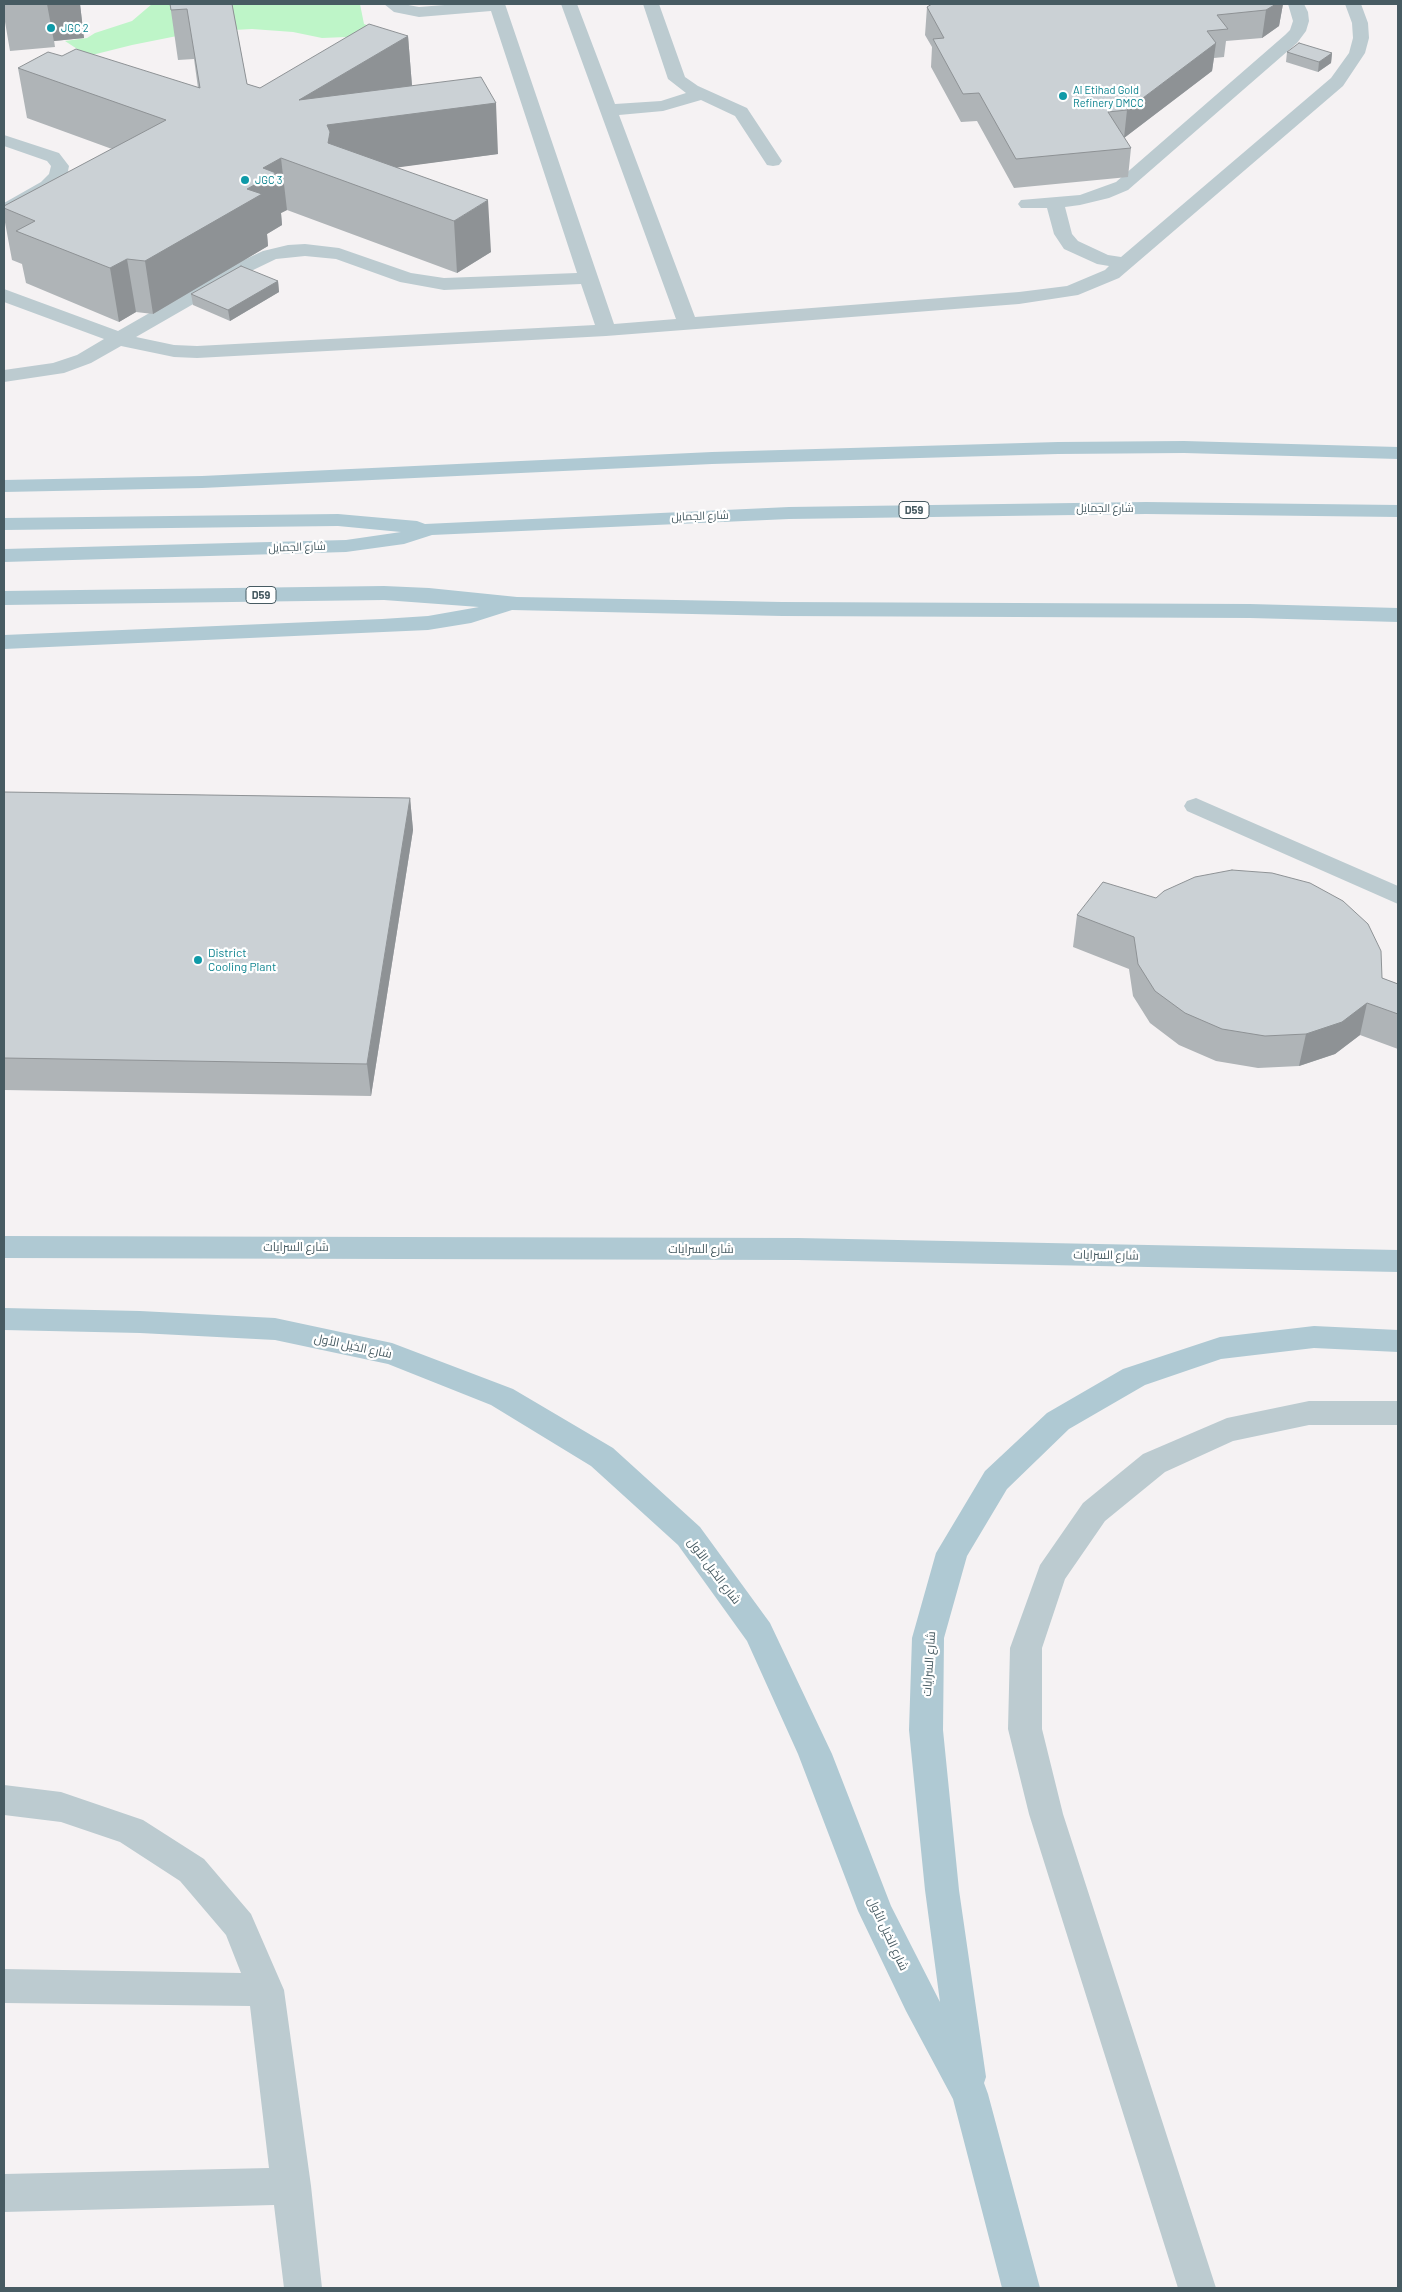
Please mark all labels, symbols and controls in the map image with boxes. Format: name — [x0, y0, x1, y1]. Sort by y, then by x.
place label: JGC 2 — [61, 21, 89, 35]
marker: JGC 2 — [45, 22, 57, 34]
place label: Al Etihad Gold Refinery DMCC — [1073, 83, 1144, 109]
marker: Al Etihad Gold Refinery DMCC — [1057, 90, 1069, 102]
place label: JGC 3 — [255, 173, 282, 187]
marker: JGC 3 — [239, 174, 251, 186]
street label: شارع الجمايل — [1076, 501, 1134, 515]
road number: D59 — [899, 502, 929, 518]
street label: شارع الجمايل — [671, 508, 729, 524]
street label: شارع الجمايل — [268, 539, 326, 555]
road number: D59 — [246, 586, 276, 604]
place label: District Cooling Plant — [208, 946, 276, 974]
marker: District Cooling Plant — [192, 954, 204, 966]
street label: شارع السرايات — [263, 1240, 329, 1254]
street label: شارع السرايات — [668, 1242, 734, 1256]
street label: شارع السرايات — [1073, 1247, 1139, 1263]
street label: شارع الخيل الأول — [313, 1331, 393, 1361]
street label: شارع الخيل الأول — [684, 1535, 744, 1607]
street label: شارع السرايات — [920, 1631, 938, 1697]
street label: شارع الخيل الأول — [865, 1895, 911, 1973]

